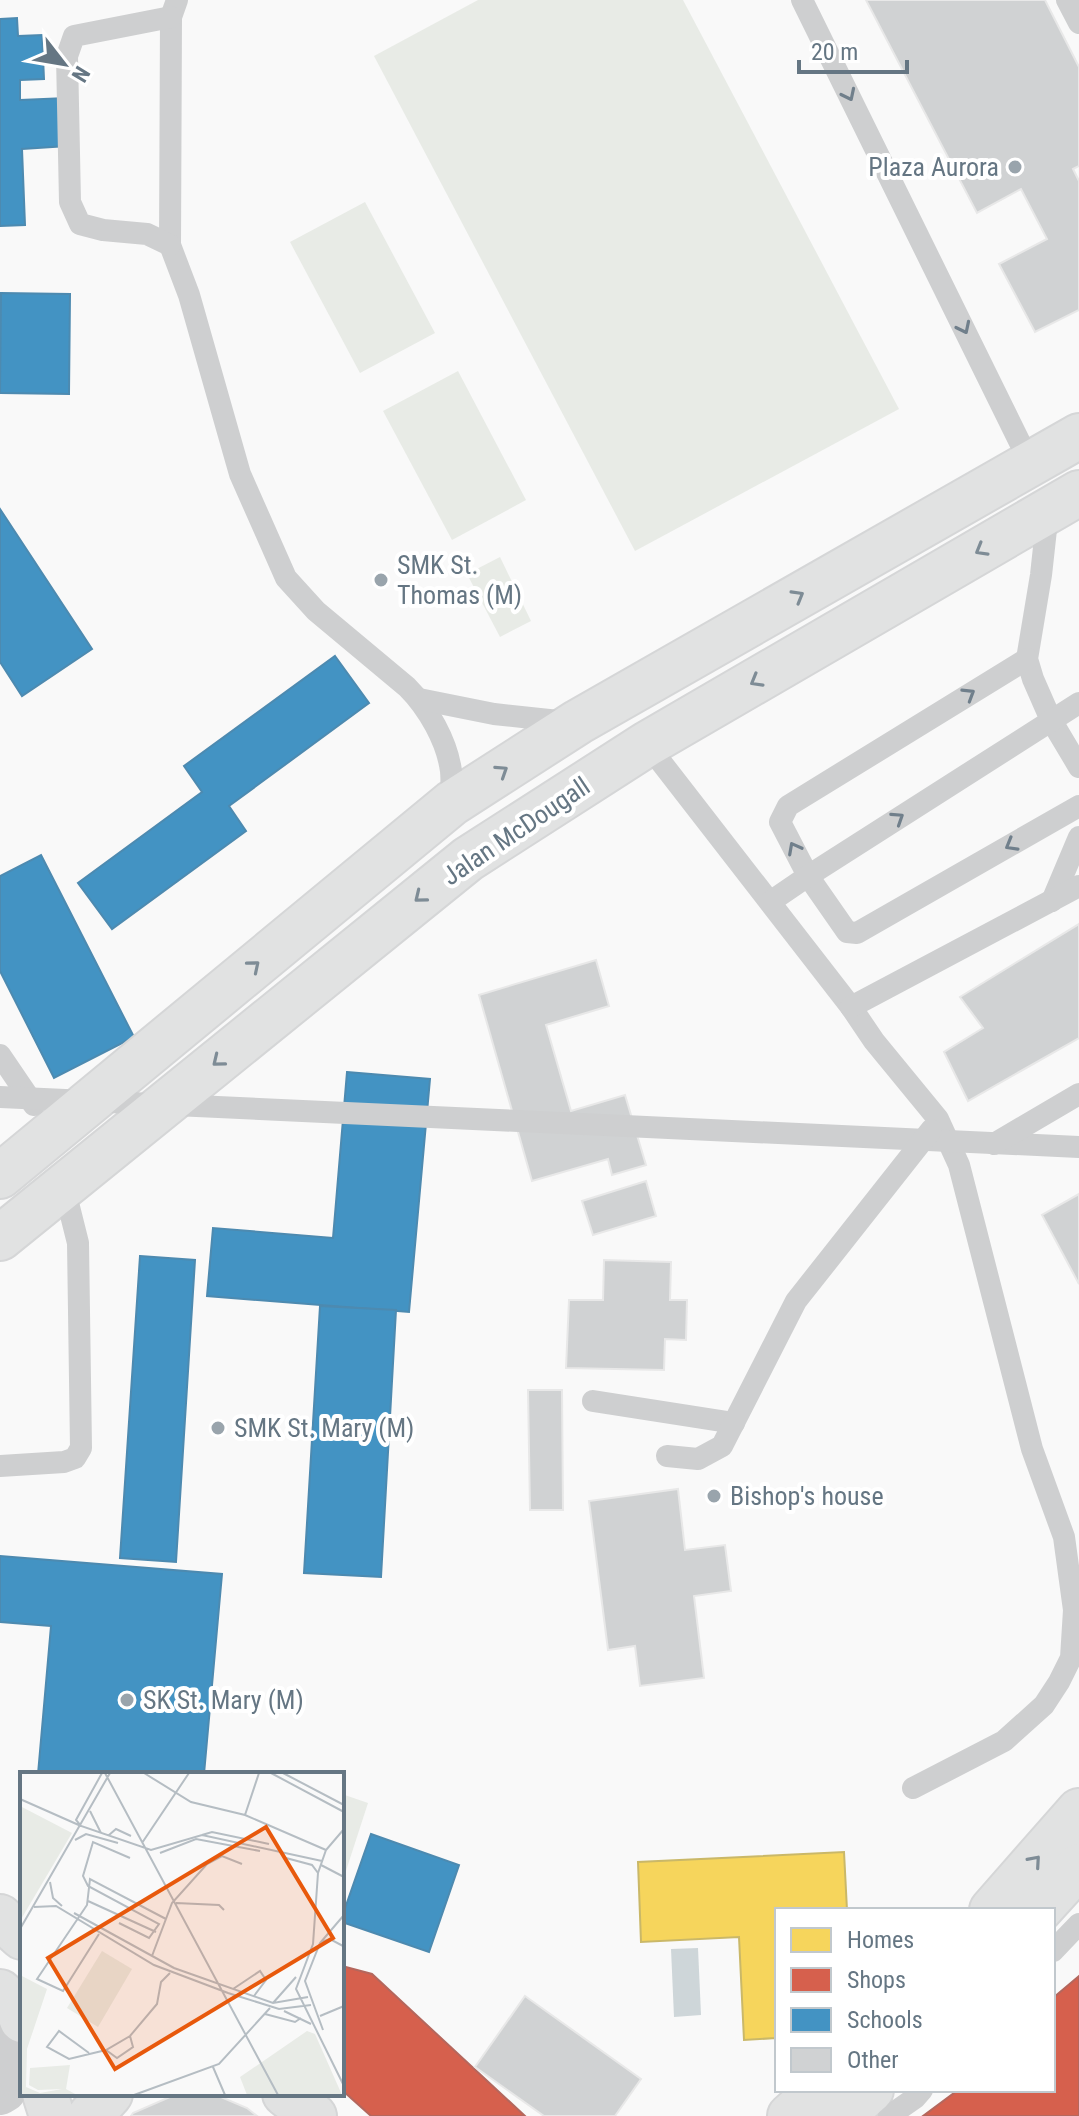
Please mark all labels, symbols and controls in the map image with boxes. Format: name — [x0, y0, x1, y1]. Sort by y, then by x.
north arrow — [24, 24, 104, 104]
scale bar — [799, 24, 907, 74]
text: 20 m — [811, 38, 858, 66]
text: N — [67, 62, 95, 86]
one-way arrow — [839, 87, 855, 101]
place label: Plaza Aurora — [868, 152, 999, 182]
marker: Plaza Aurora — [1006, 158, 1024, 176]
one-way arrow — [954, 320, 970, 334]
one-way arrow — [975, 540, 990, 556]
place label: SMK St. Thomas (M) — [397, 550, 522, 610]
marker: SMK St. Thomas (M) — [372, 571, 390, 589]
one-way arrow — [789, 590, 804, 606]
one-way arrow — [750, 671, 765, 687]
one-way arrow — [960, 689, 975, 704]
one-way arrow — [493, 765, 508, 780]
street label: Jalan McDougall — [437, 771, 595, 891]
one-way arrow — [889, 813, 903, 828]
one-way arrow — [1006, 835, 1020, 851]
one-way arrow — [788, 842, 803, 856]
one-way arrow — [414, 888, 429, 902]
one-way arrow — [245, 961, 260, 976]
one-way arrow — [213, 1051, 228, 1066]
place label: SMK St. Mary (M) — [234, 1413, 414, 1443]
marker: SMK St. Mary (M) — [209, 1419, 227, 1437]
place label: Bishop's house — [730, 1481, 884, 1511]
marker: Bishop's house — [705, 1487, 723, 1505]
place label: SK St. Mary (M) — [143, 1685, 304, 1715]
marker: SK St. Mary (M) — [118, 1691, 136, 1709]
inset map — [20, 1772, 344, 2096]
one-way arrow — [1026, 1855, 1040, 1870]
legend — [775, 1908, 1055, 2092]
text: Homes — [847, 1926, 914, 1954]
text: Shops — [847, 1966, 906, 1994]
text: Schools — [847, 2006, 923, 2034]
text: Other — [847, 2046, 899, 2074]

